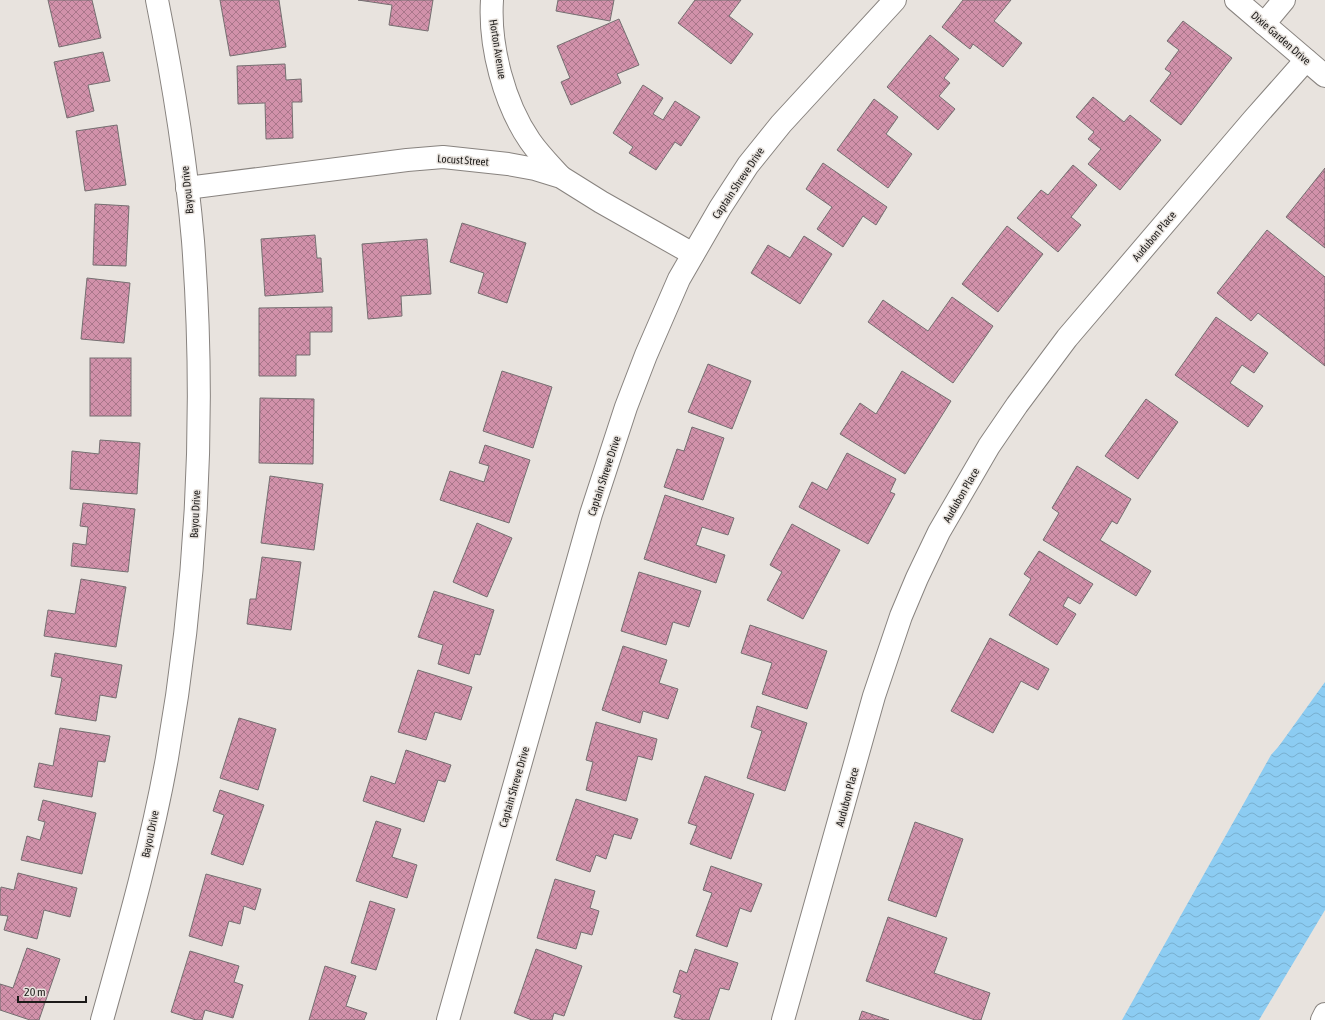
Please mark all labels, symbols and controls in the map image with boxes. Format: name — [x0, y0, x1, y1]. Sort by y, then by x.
street label: Dixie Garden Drive — [1249, 9, 1313, 67]
street label: Horton Avenue — [487, 18, 509, 80]
street label: Captain Shreve Drive — [710, 145, 766, 221]
street label: Locust Street — [437, 152, 489, 168]
street label: Bayou Drive — [179, 165, 195, 215]
street label: Audubon Place — [1130, 209, 1178, 263]
street label: Captain Shreve Drive — [585, 435, 623, 517]
street label: Audubon Place — [941, 466, 981, 524]
street label: Bayou Drive — [188, 490, 202, 538]
street label: Captain Shreve Drive — [497, 745, 531, 829]
street label: Audubon Place — [833, 766, 861, 828]
street label: Bayou Drive — [139, 809, 161, 859]
scale bar — [18, 978, 86, 1004]
text: 20 m — [24, 985, 46, 999]

